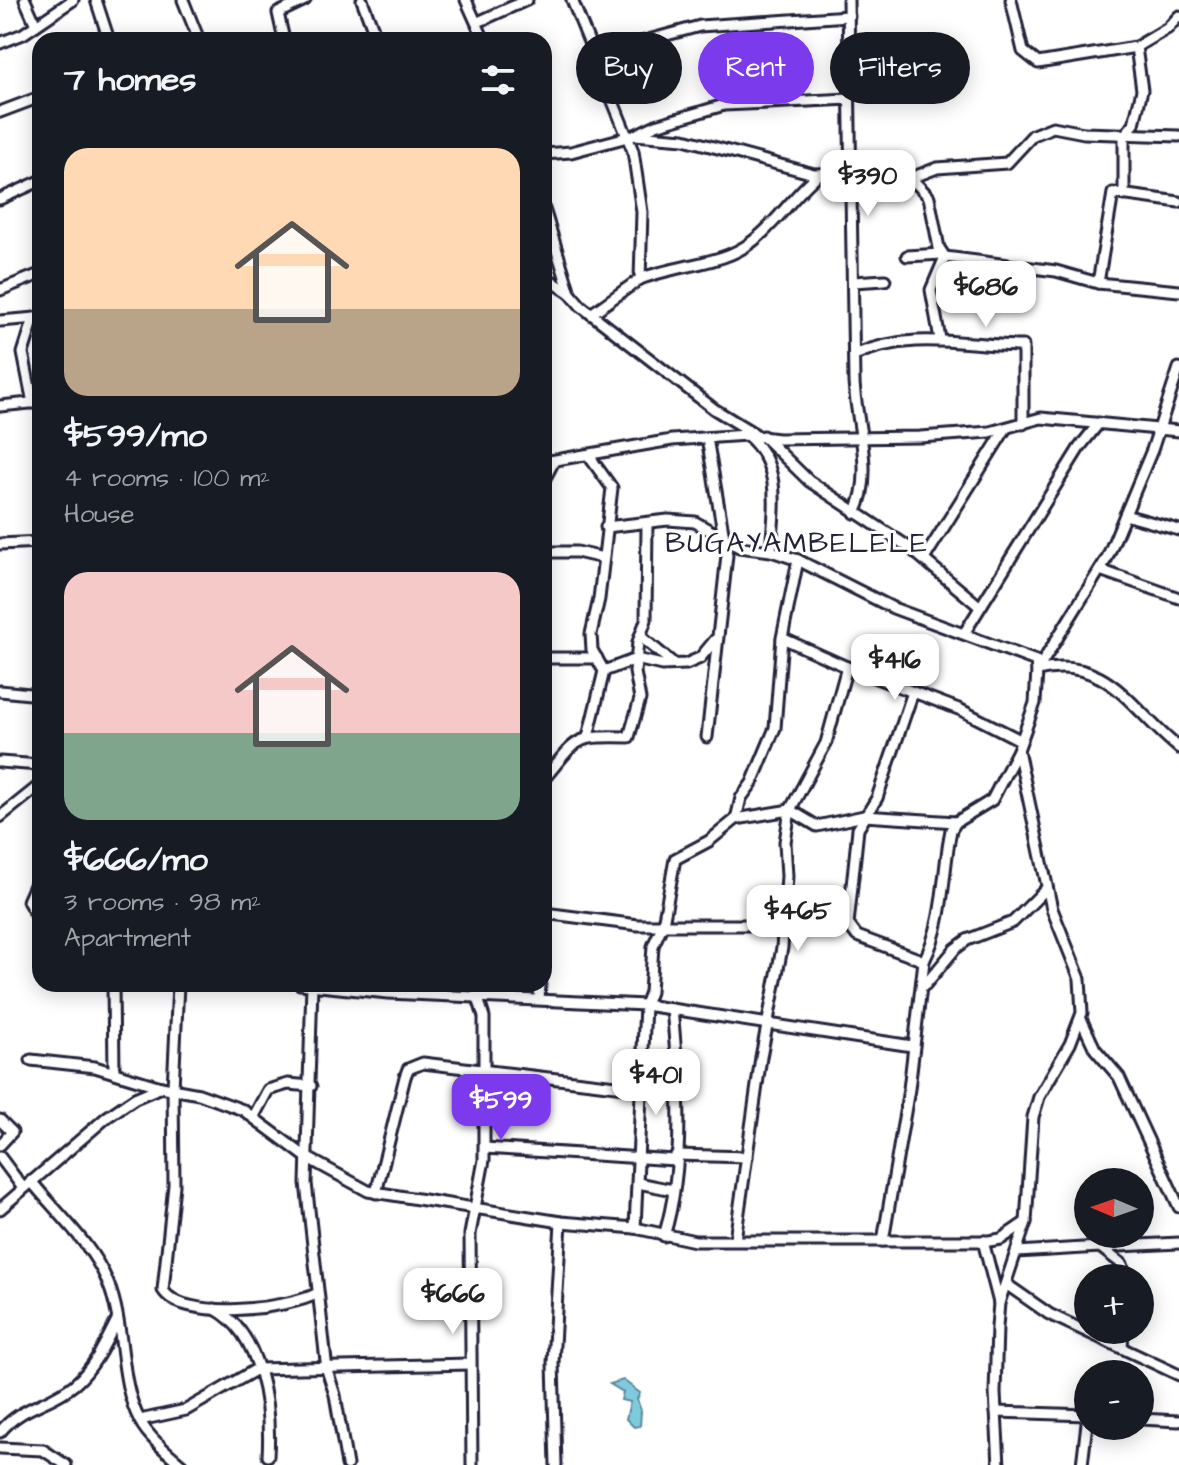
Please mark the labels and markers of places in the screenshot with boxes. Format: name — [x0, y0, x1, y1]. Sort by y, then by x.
pin: $390 — [821, 150, 915, 218]
pin: $686 — [939, 261, 1033, 329]
pin: $416 — [848, 634, 942, 702]
pin: $465 — [751, 885, 845, 953]
pin: $401 — [609, 1049, 703, 1117]
pin: $599 — [454, 1074, 548, 1142]
pin: $666 — [406, 1268, 500, 1336]

